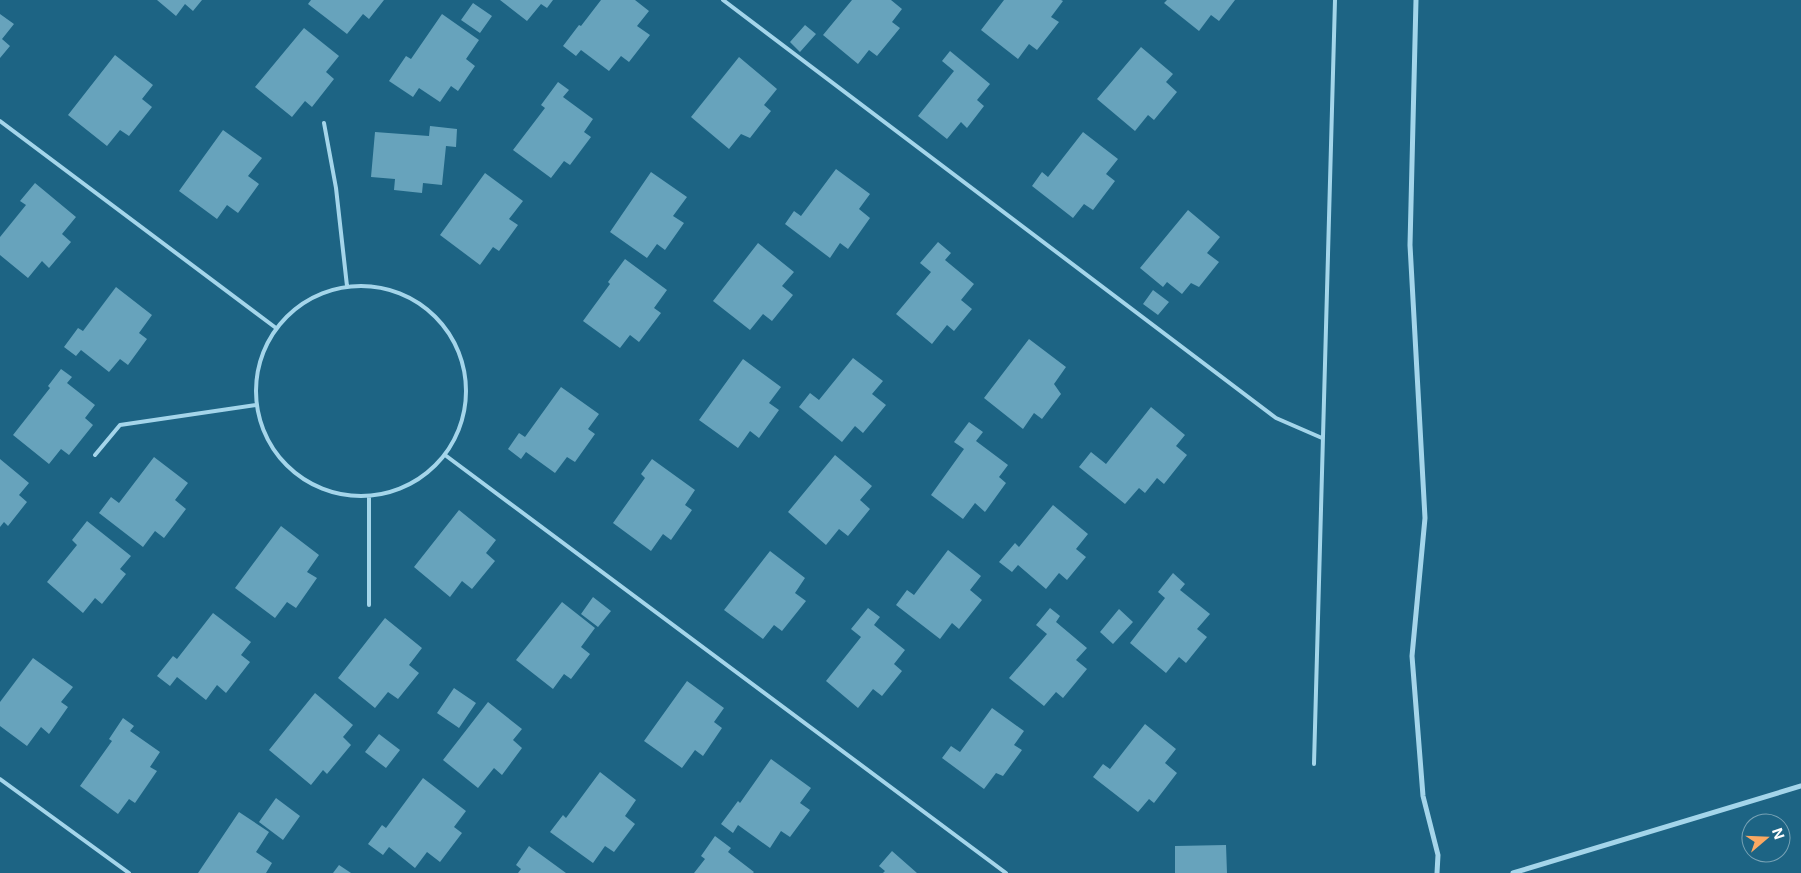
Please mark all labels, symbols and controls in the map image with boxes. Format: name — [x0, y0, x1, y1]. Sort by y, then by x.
north arrow — [1741, 813, 1791, 863]
text: N — [1769, 826, 1789, 841]

